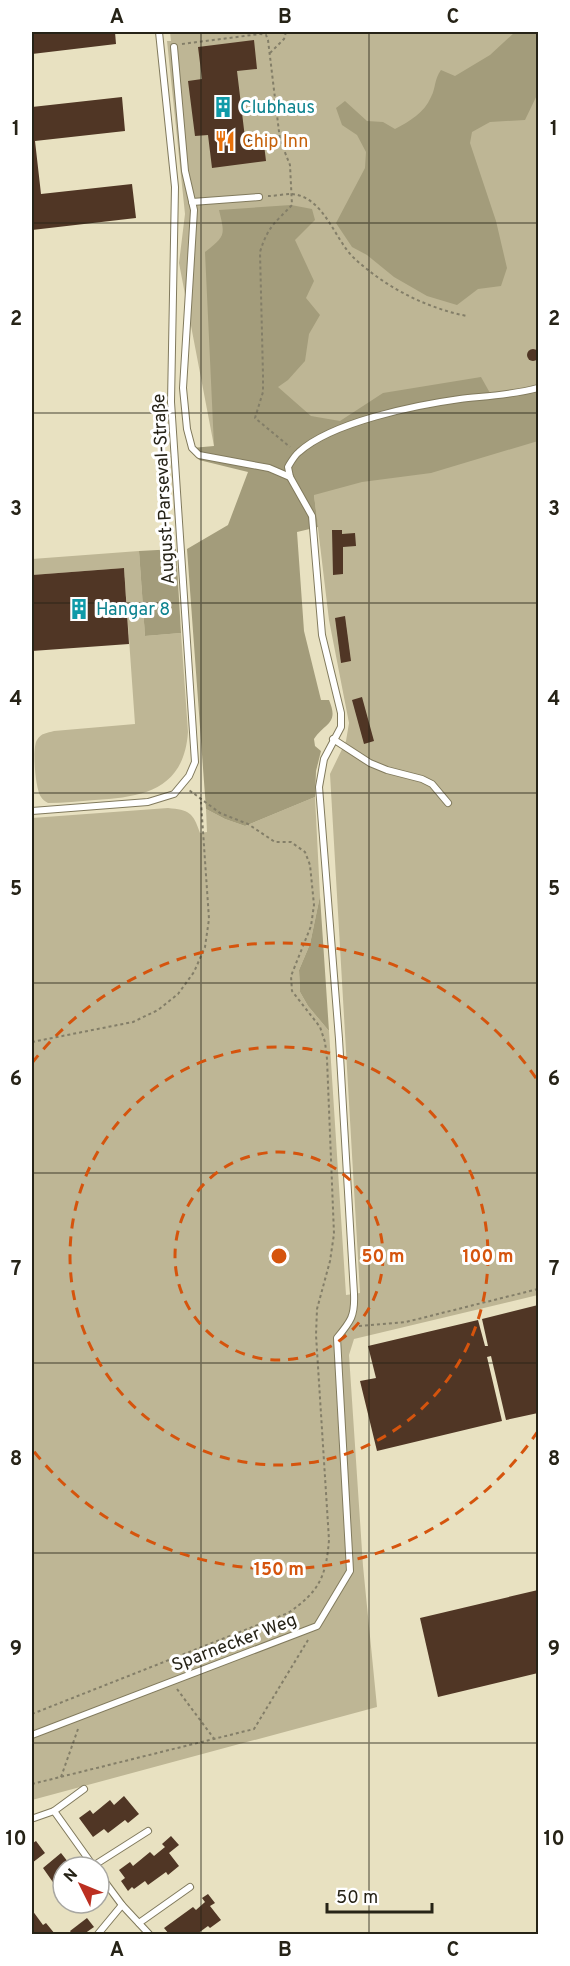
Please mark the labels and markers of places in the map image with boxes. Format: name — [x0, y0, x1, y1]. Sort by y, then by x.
building icon: Clubhaus — [211, 95, 235, 119]
place label: Clubhaus — [240, 97, 315, 120]
restaurant icon: Chip Inn — [213, 129, 237, 153]
place label: Chip Inn — [242, 131, 308, 154]
building icon: Hangar 8 — [67, 597, 91, 621]
place label: Hangar 8 — [96, 599, 170, 622]
centre of rings — [269, 1246, 289, 1266]

